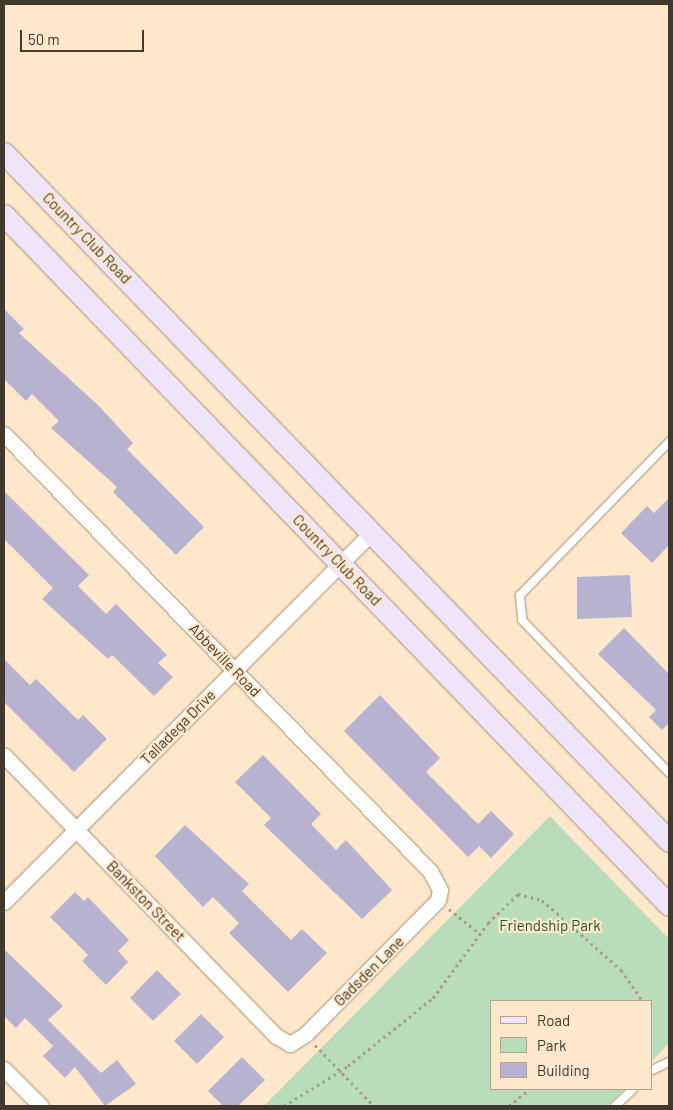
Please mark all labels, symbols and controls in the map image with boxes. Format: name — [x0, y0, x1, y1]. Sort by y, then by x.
scale bar — [22, 20, 146, 52]
text: 50 m — [28, 30, 60, 48]
street label: Country Club Road — [39, 189, 135, 287]
street label: Country Club Road — [289, 511, 385, 609]
street label: Abbeville Road — [185, 620, 265, 700]
street label: Talladega Drive — [137, 686, 219, 768]
street label: Bankston Street — [103, 857, 189, 945]
park label: Friendship Park — [499, 917, 601, 935]
street label: Gadsden Lane — [330, 932, 408, 1010]
legend — [490, 1000, 653, 1090]
text: Road — [537, 1011, 570, 1029]
text: Park — [537, 1036, 566, 1054]
text: Building — [537, 1061, 590, 1079]

